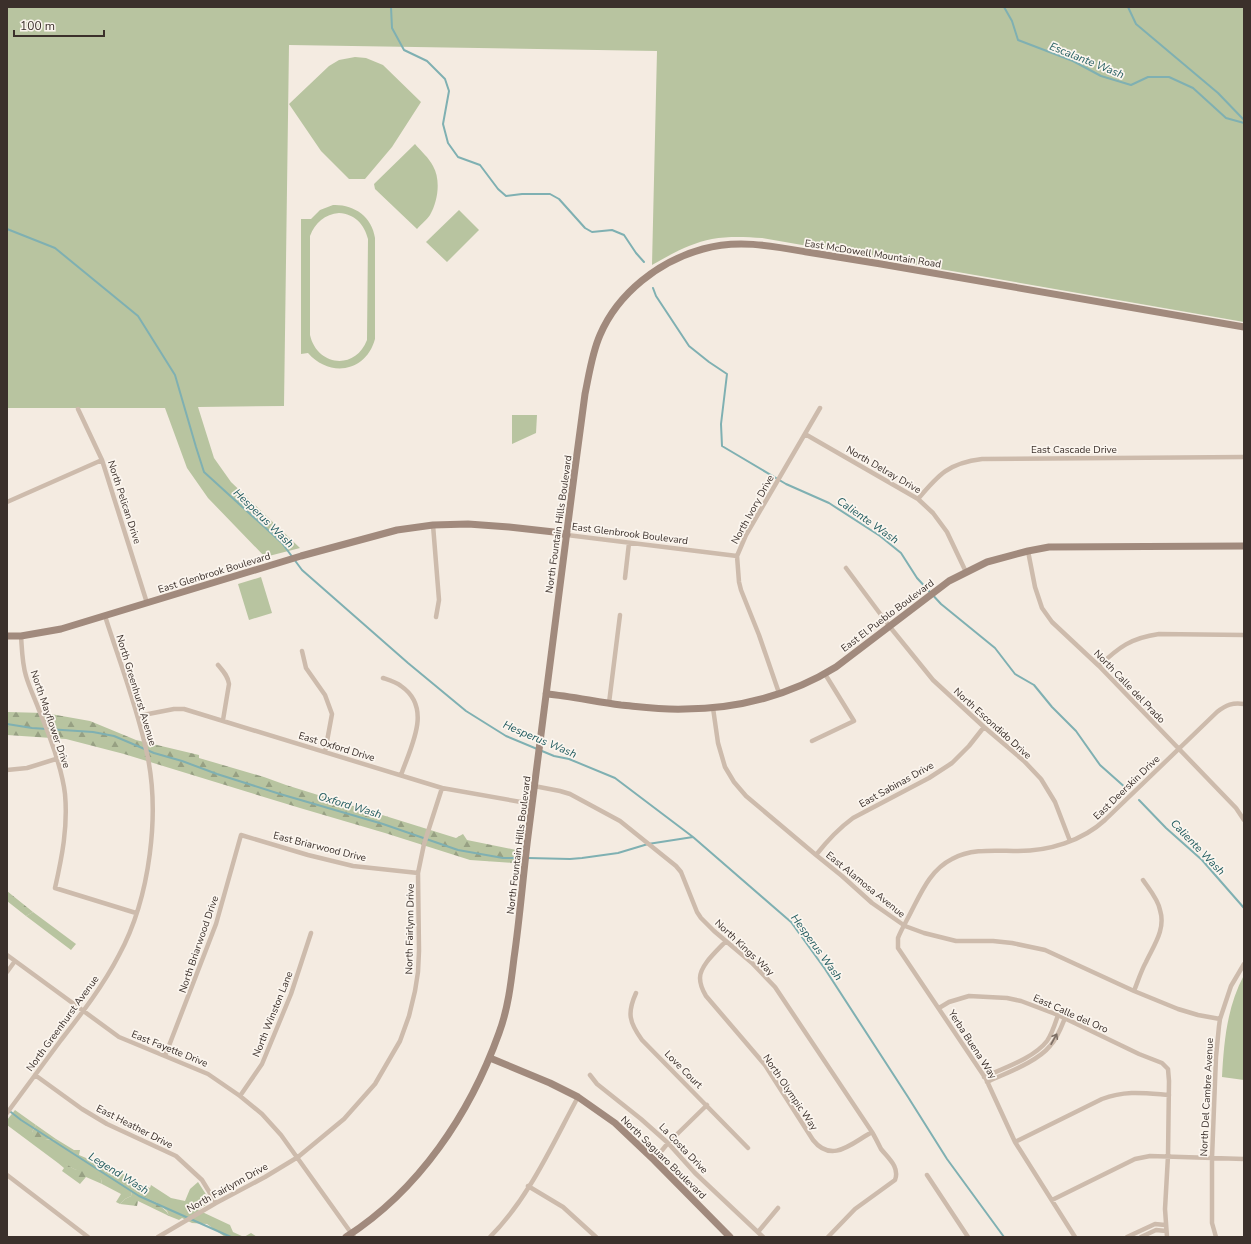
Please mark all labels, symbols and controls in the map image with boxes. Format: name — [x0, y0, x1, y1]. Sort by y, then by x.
scale bar — [14, 12, 104, 38]
text: 100 m — [20, 18, 55, 34]
water label: Escalante Wash — [1047, 39, 1126, 82]
street label: East McDowell Mountain Road — [804, 236, 942, 272]
street label: North Delray Drive — [843, 443, 924, 497]
street label: East Cascade Drive — [1031, 443, 1117, 457]
street label: North Fountain Hills Boulevard — [542, 454, 576, 594]
street label: North Pelican Drive — [104, 459, 144, 546]
street label: North Ivory Drive — [728, 472, 778, 547]
water label: Hesperus Wash — [230, 486, 297, 551]
water label: Caliente Wash — [834, 494, 902, 547]
street label: East Glenbrook Boulevard — [571, 520, 689, 548]
street label: East Glenbrook Boulevard — [156, 549, 272, 597]
street label: East El Pueblo Boulevard — [838, 576, 937, 655]
street label: North Greenhurst Avenue — [112, 633, 160, 747]
street label: North Calle del Prado — [1090, 647, 1168, 727]
street label: North Mayflower Drive — [27, 668, 73, 770]
street label: North Escondido Drive — [950, 685, 1034, 763]
water label: Hesperus Wash — [501, 717, 579, 762]
street label: East Oxford Drive — [297, 729, 377, 765]
street label: East Deerskin Drive — [1090, 752, 1163, 823]
street label: East Sabinas Drive — [857, 758, 936, 811]
street label: North Fountain Hills Boulevard — [504, 775, 534, 915]
water label: Oxford Wash — [316, 789, 384, 822]
water label: Caliente Wash — [1167, 816, 1228, 879]
street label: East Briarwood Drive — [272, 829, 368, 865]
street label: East Alamosa Avenue — [823, 848, 908, 921]
street label: North Fairlynn Drive — [402, 884, 418, 974]
street label: North Briarwood Drive — [176, 894, 222, 995]
water label: Hesperus Wash — [787, 911, 846, 984]
street label: North Kings Way — [711, 916, 778, 980]
street label: North Winston Lane — [249, 969, 297, 1059]
street label: North Greenhurst Avenue — [23, 973, 102, 1074]
street label: East Calle del Oro — [1031, 991, 1111, 1037]
street label: Yerba Buena Way — [944, 1006, 1000, 1083]
street label: East Fayette Drive — [129, 1027, 210, 1071]
one-way arrow — [1051, 1033, 1059, 1045]
street label: North Del Cambre Avenue — [1197, 1038, 1217, 1157]
street label: Love Court — [661, 1048, 706, 1092]
street label: North Olympic Way — [759, 1052, 821, 1134]
street label: East Heather Drive — [94, 1101, 175, 1152]
street label: North Saguaro Boulevard — [617, 1113, 709, 1203]
street label: La Costa Drive — [656, 1120, 711, 1177]
water label: Legend Wash — [86, 1149, 152, 1198]
street label: North Fairlynn Drive — [184, 1160, 271, 1216]

